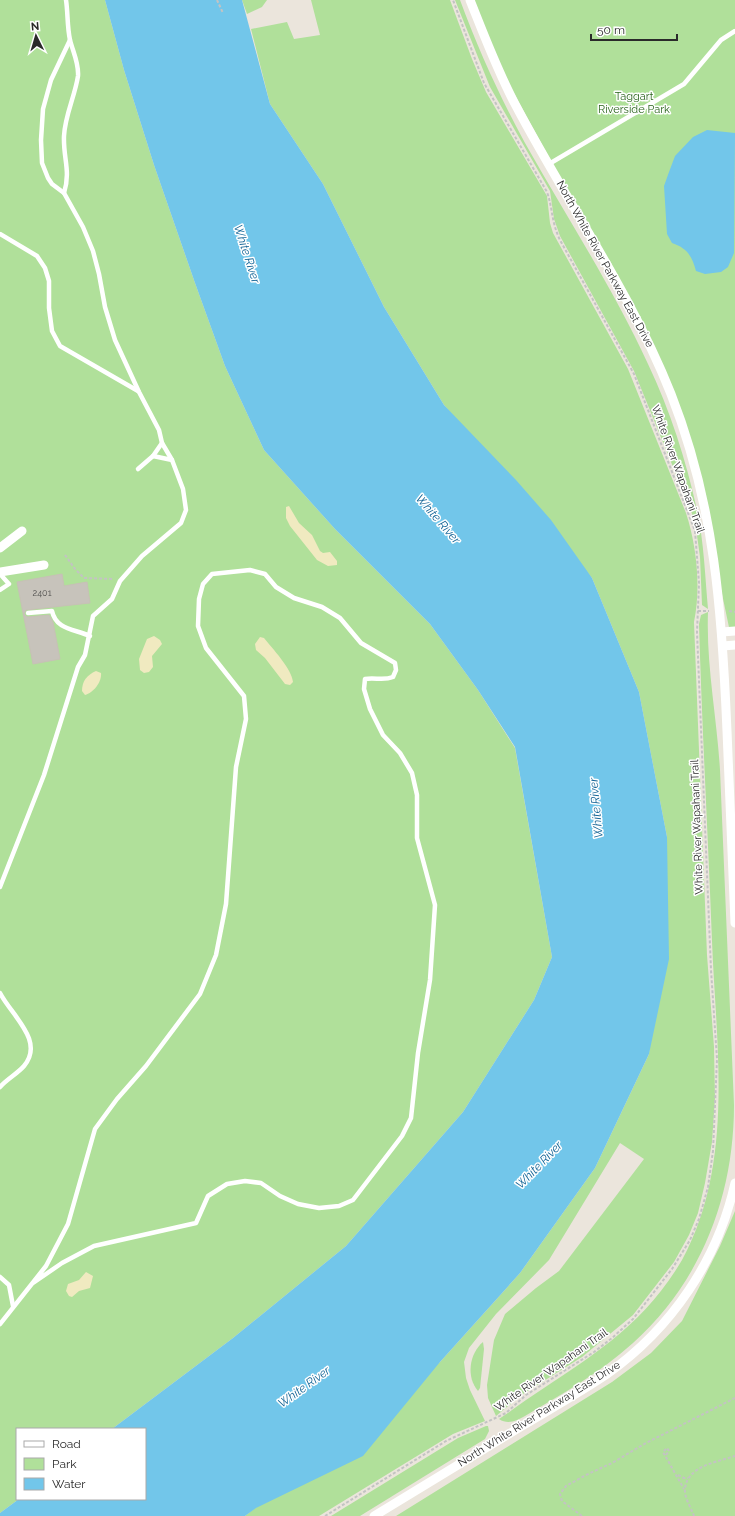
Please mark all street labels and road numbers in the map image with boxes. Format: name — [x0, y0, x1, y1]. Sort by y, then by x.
street label: North White River Parkway East Drive — [554, 178, 657, 350]
street label: White River Wapahani Trail — [649, 403, 707, 535]
street label: White River Wapahani Trail — [688, 759, 706, 895]
street label: White River Wapahani Trail — [492, 1326, 610, 1414]
street label: North White River Parkway East Drive — [455, 1358, 623, 1470]

